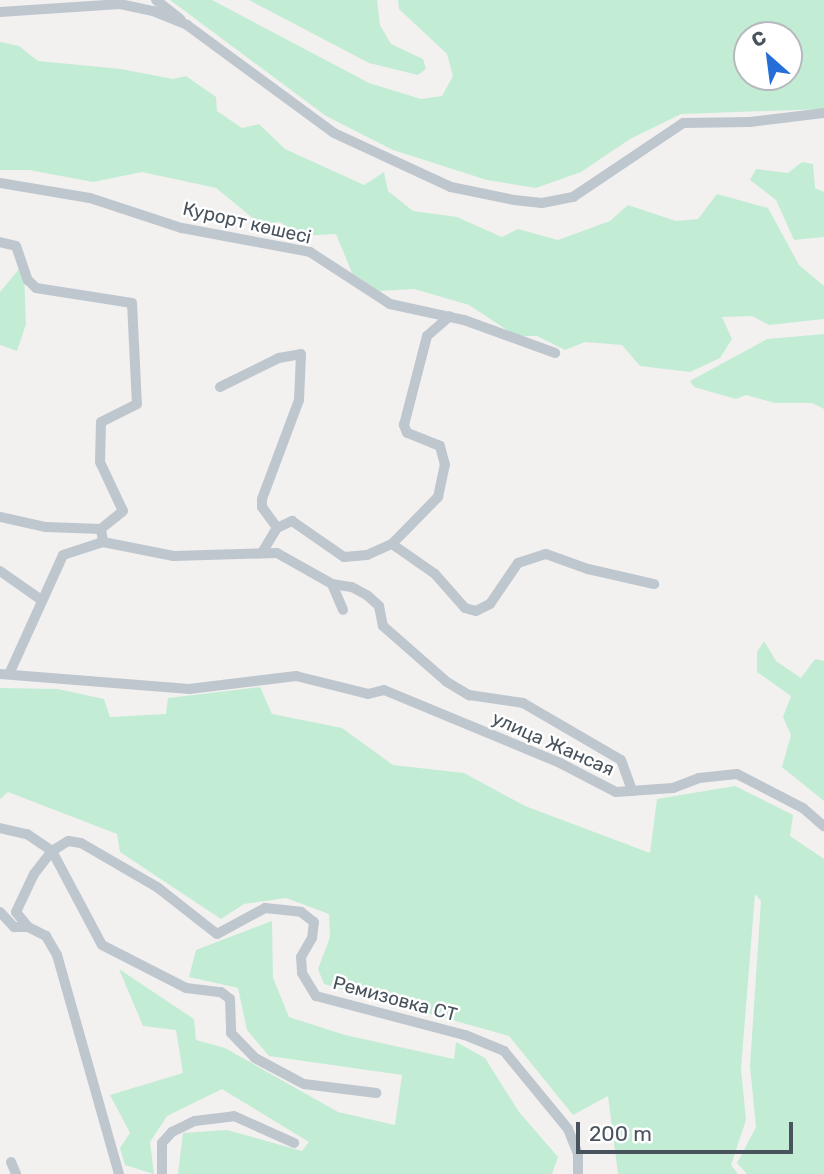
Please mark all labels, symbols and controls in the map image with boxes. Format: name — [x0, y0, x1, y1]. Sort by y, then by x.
north arrow — [733, 21, 803, 91]
text: С — [748, 25, 770, 52]
street label: Курорт көшесі — [180, 197, 314, 249]
street label: улица Жансая — [488, 707, 618, 781]
street label: Ремизовка СТ — [330, 971, 460, 1027]
scale bar — [579, 1108, 796, 1152]
text: 200 m — [589, 1121, 652, 1146]

